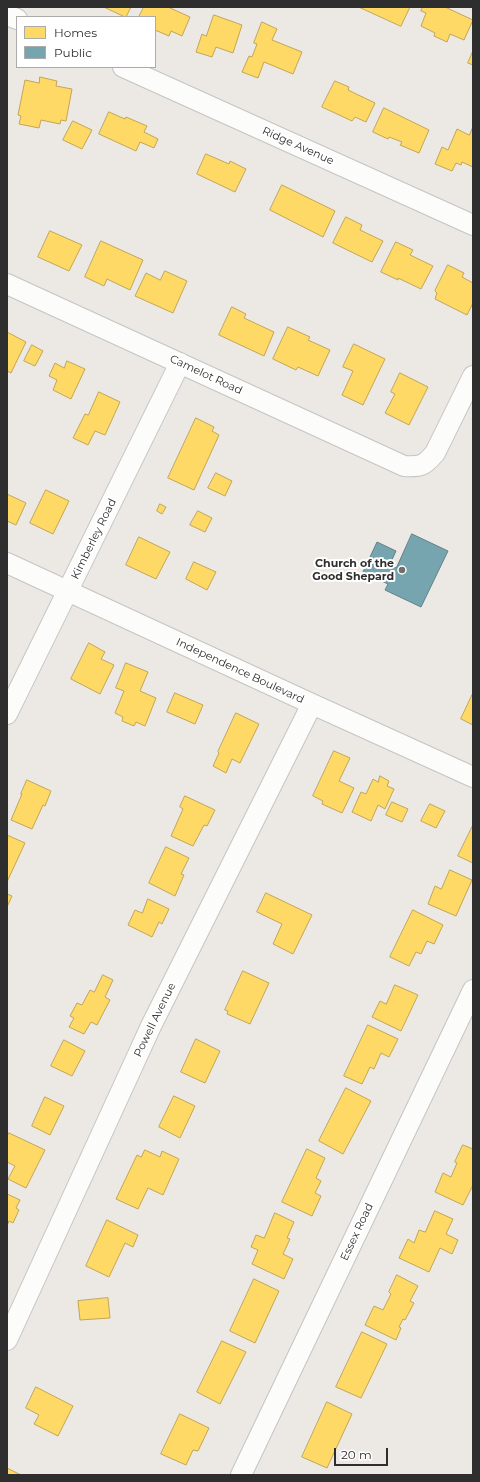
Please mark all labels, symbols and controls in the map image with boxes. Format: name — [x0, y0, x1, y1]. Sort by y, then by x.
legend — [16, 16, 156, 68]
text: Homes — [54, 25, 97, 40]
text: Public — [54, 45, 92, 60]
street label: Ridge Avenue — [260, 124, 336, 168]
street label: Camelot Road — [168, 352, 244, 398]
street label: Kimberley Road — [69, 497, 119, 581]
place label: Church of the Good Shepard — [312, 557, 394, 583]
marker: Church of the Good Shepard — [397, 565, 407, 575]
street label: Independence Boulevard — [174, 636, 306, 706]
street label: Powell Avenue — [131, 981, 179, 1059]
street label: Essex Road — [338, 1201, 376, 1263]
scale bar — [336, 1440, 390, 1466]
text: 20 m — [341, 1447, 372, 1462]

